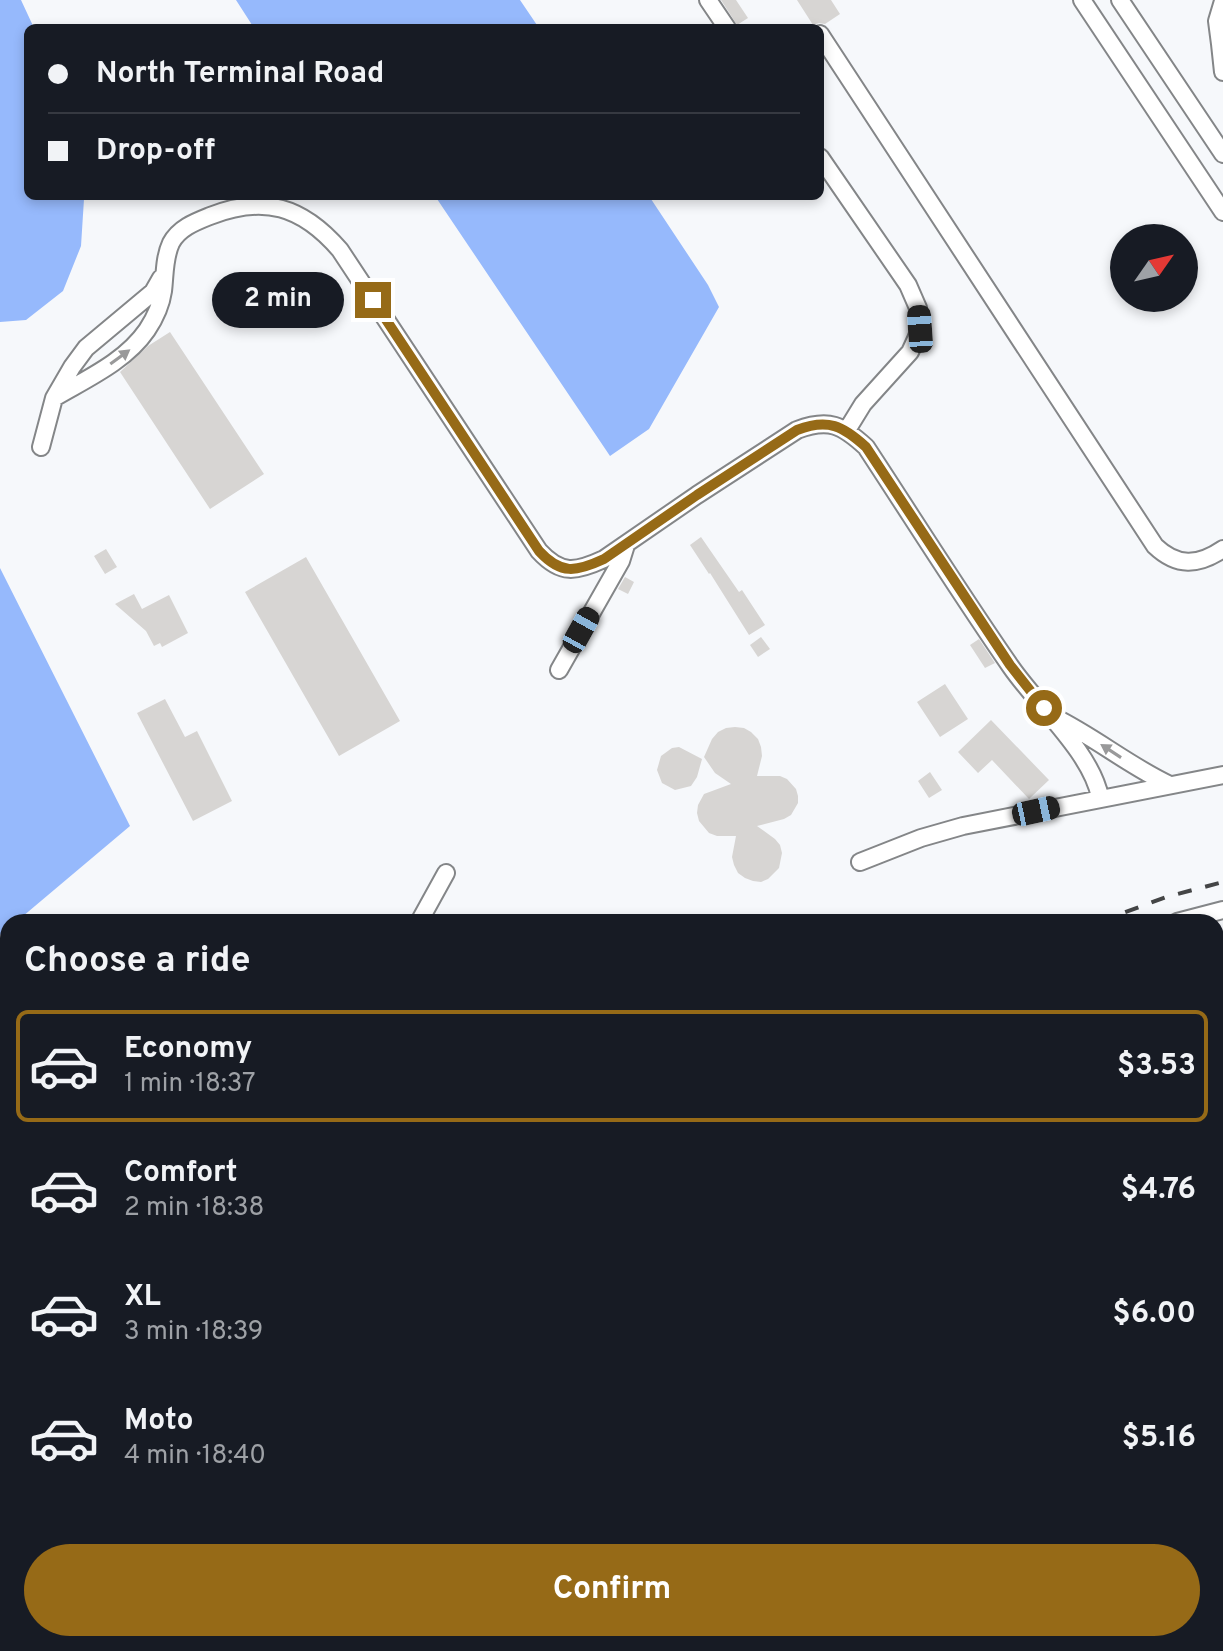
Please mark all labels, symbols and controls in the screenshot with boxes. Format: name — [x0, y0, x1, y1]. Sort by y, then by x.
text: North Terminal Road — [96, 56, 384, 93]
text: Drop-off — [96, 133, 215, 170]
north arrow — [1110, 224, 1198, 312]
map controls — [1110, 224, 1198, 312]
callout: 2 min — [213, 272, 345, 328]
route end — [355, 282, 391, 318]
text: 2 min — [244, 283, 312, 316]
car — [906, 304, 934, 354]
one-way arrow — [110, 349, 131, 365]
car — [559, 603, 603, 657]
route start — [1026, 690, 1062, 726]
one-way arrow — [1101, 744, 1122, 759]
car — [1010, 794, 1062, 828]
text: Choose a ride — [24, 939, 250, 985]
icon: car — [28, 1030, 100, 1102]
text: Economy — [124, 1031, 252, 1068]
text: $3.53 — [1117, 1048, 1196, 1085]
text: 1 min · 18:37 — [124, 1068, 256, 1101]
icon: car — [28, 1154, 100, 1226]
text: Comfort — [124, 1155, 237, 1192]
text: $4.76 — [1121, 1172, 1196, 1209]
text: 2 min · 18:38 — [124, 1192, 264, 1225]
icon: car — [28, 1278, 100, 1350]
text: XL — [124, 1279, 161, 1316]
text: $6.00 — [1113, 1296, 1196, 1333]
text: 3 min · 18:39 — [124, 1316, 263, 1349]
icon: car — [28, 1402, 100, 1474]
text: Moto — [124, 1403, 194, 1440]
text: $5.16 — [1122, 1420, 1196, 1457]
text: 4 min · 18:40 — [124, 1440, 266, 1473]
button: Confirm — [24, 1544, 1200, 1636]

